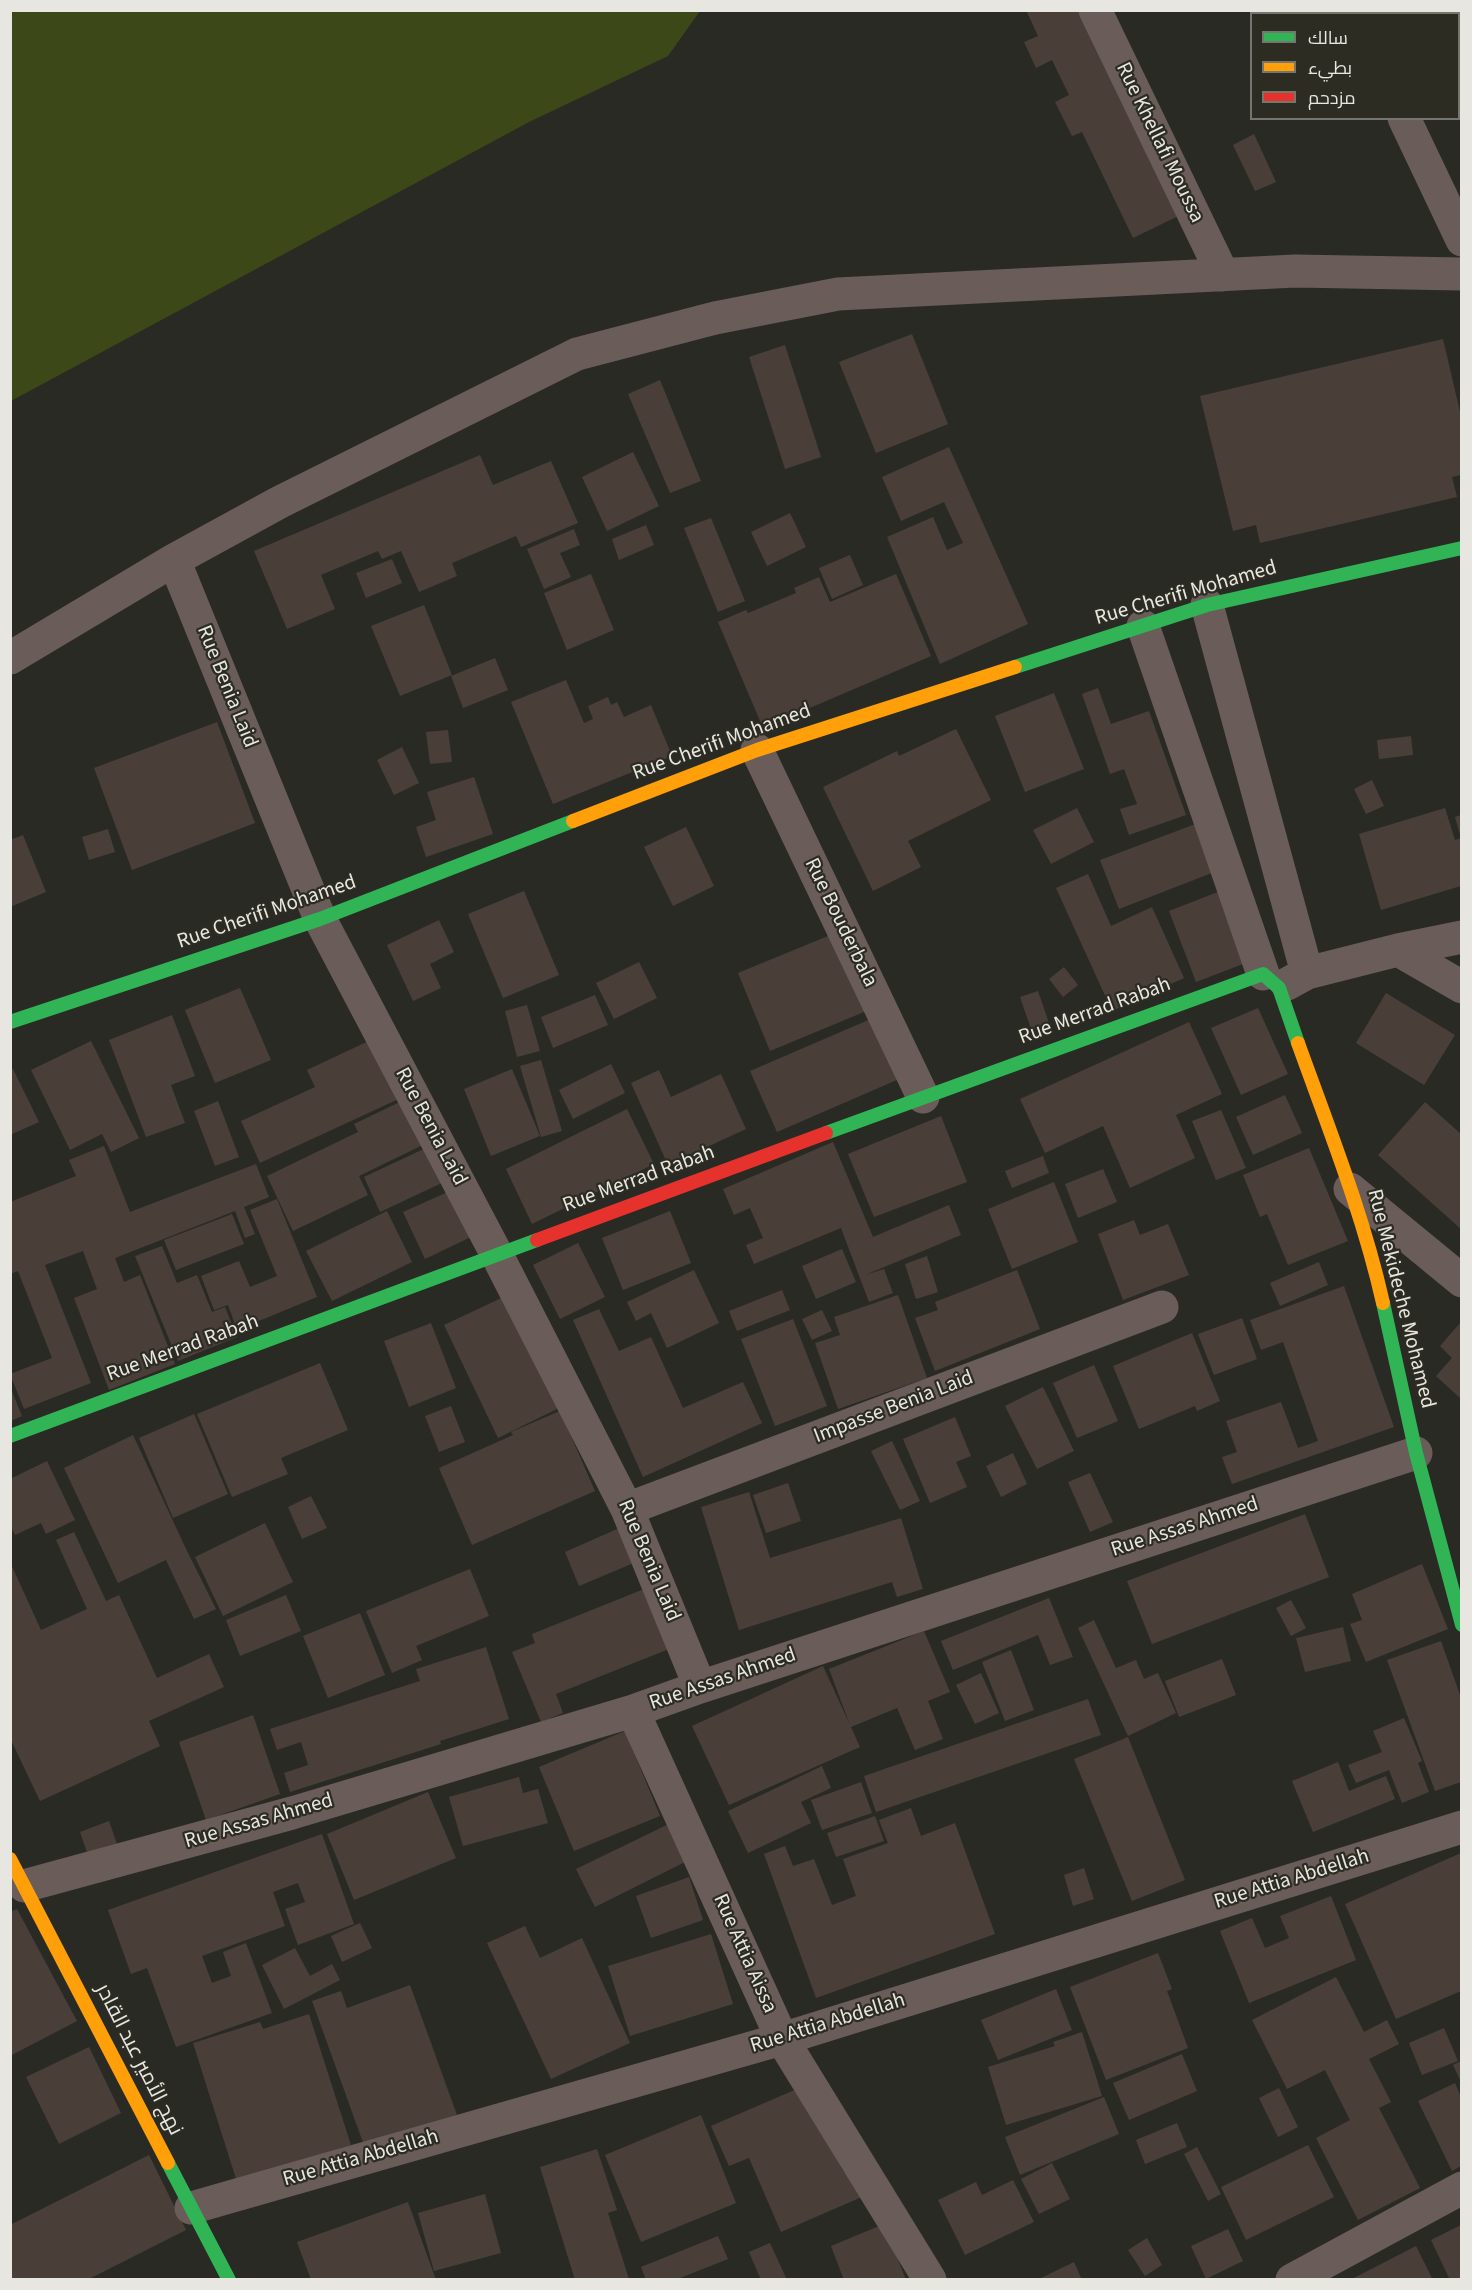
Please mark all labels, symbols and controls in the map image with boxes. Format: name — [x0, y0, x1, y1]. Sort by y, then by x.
legend — [1250, 12, 1460, 120]
text: سالك — [1308, 26, 1348, 51]
text: بطيء — [1308, 56, 1352, 81]
street label: Rue Khellafi Moussa — [1109, 59, 1209, 227]
text: مزدحم — [1308, 86, 1356, 111]
street label: Rue Cherifi Mohamed — [1092, 556, 1280, 632]
street label: Rue Benia Laid — [190, 622, 262, 752]
street label: Rue Cherifi Mohamed — [629, 699, 815, 787]
street label: Rue Bouderbala — [798, 854, 882, 992]
street label: Rue Cherifi Mohamed — [174, 870, 360, 956]
street label: Rue Merrad Rabah — [1016, 973, 1174, 1051]
street label: Rue Benia Laid — [388, 1064, 472, 1190]
street label: Rue Merrad Rabah — [560, 1141, 718, 1219]
street label: Rue Mekideche Mohamed — [1361, 1187, 1439, 1411]
street label: Rue Merrad Rabah — [104, 1310, 262, 1388]
street label: Impasse Benia Laid — [811, 1366, 977, 1450]
street label: Rue Assas Ahmed — [1108, 1492, 1262, 1564]
street label: Rue Benia Laid — [611, 1496, 685, 1626]
street label: Rue Assas Ahmed — [646, 1643, 800, 1717]
street label: Rue Assas Ahmed — [182, 1789, 336, 1855]
street label: Rue Attia Abdellah — [1212, 1844, 1372, 1916]
street label: Rue Attia Aissa — [707, 1891, 781, 2017]
street label: نهج الأمير عبد القادر — [89, 1980, 187, 2140]
street label: Rue Attia Abdellah — [748, 1988, 908, 2060]
street label: Rue Attia Abdellah — [280, 2125, 442, 2193]

